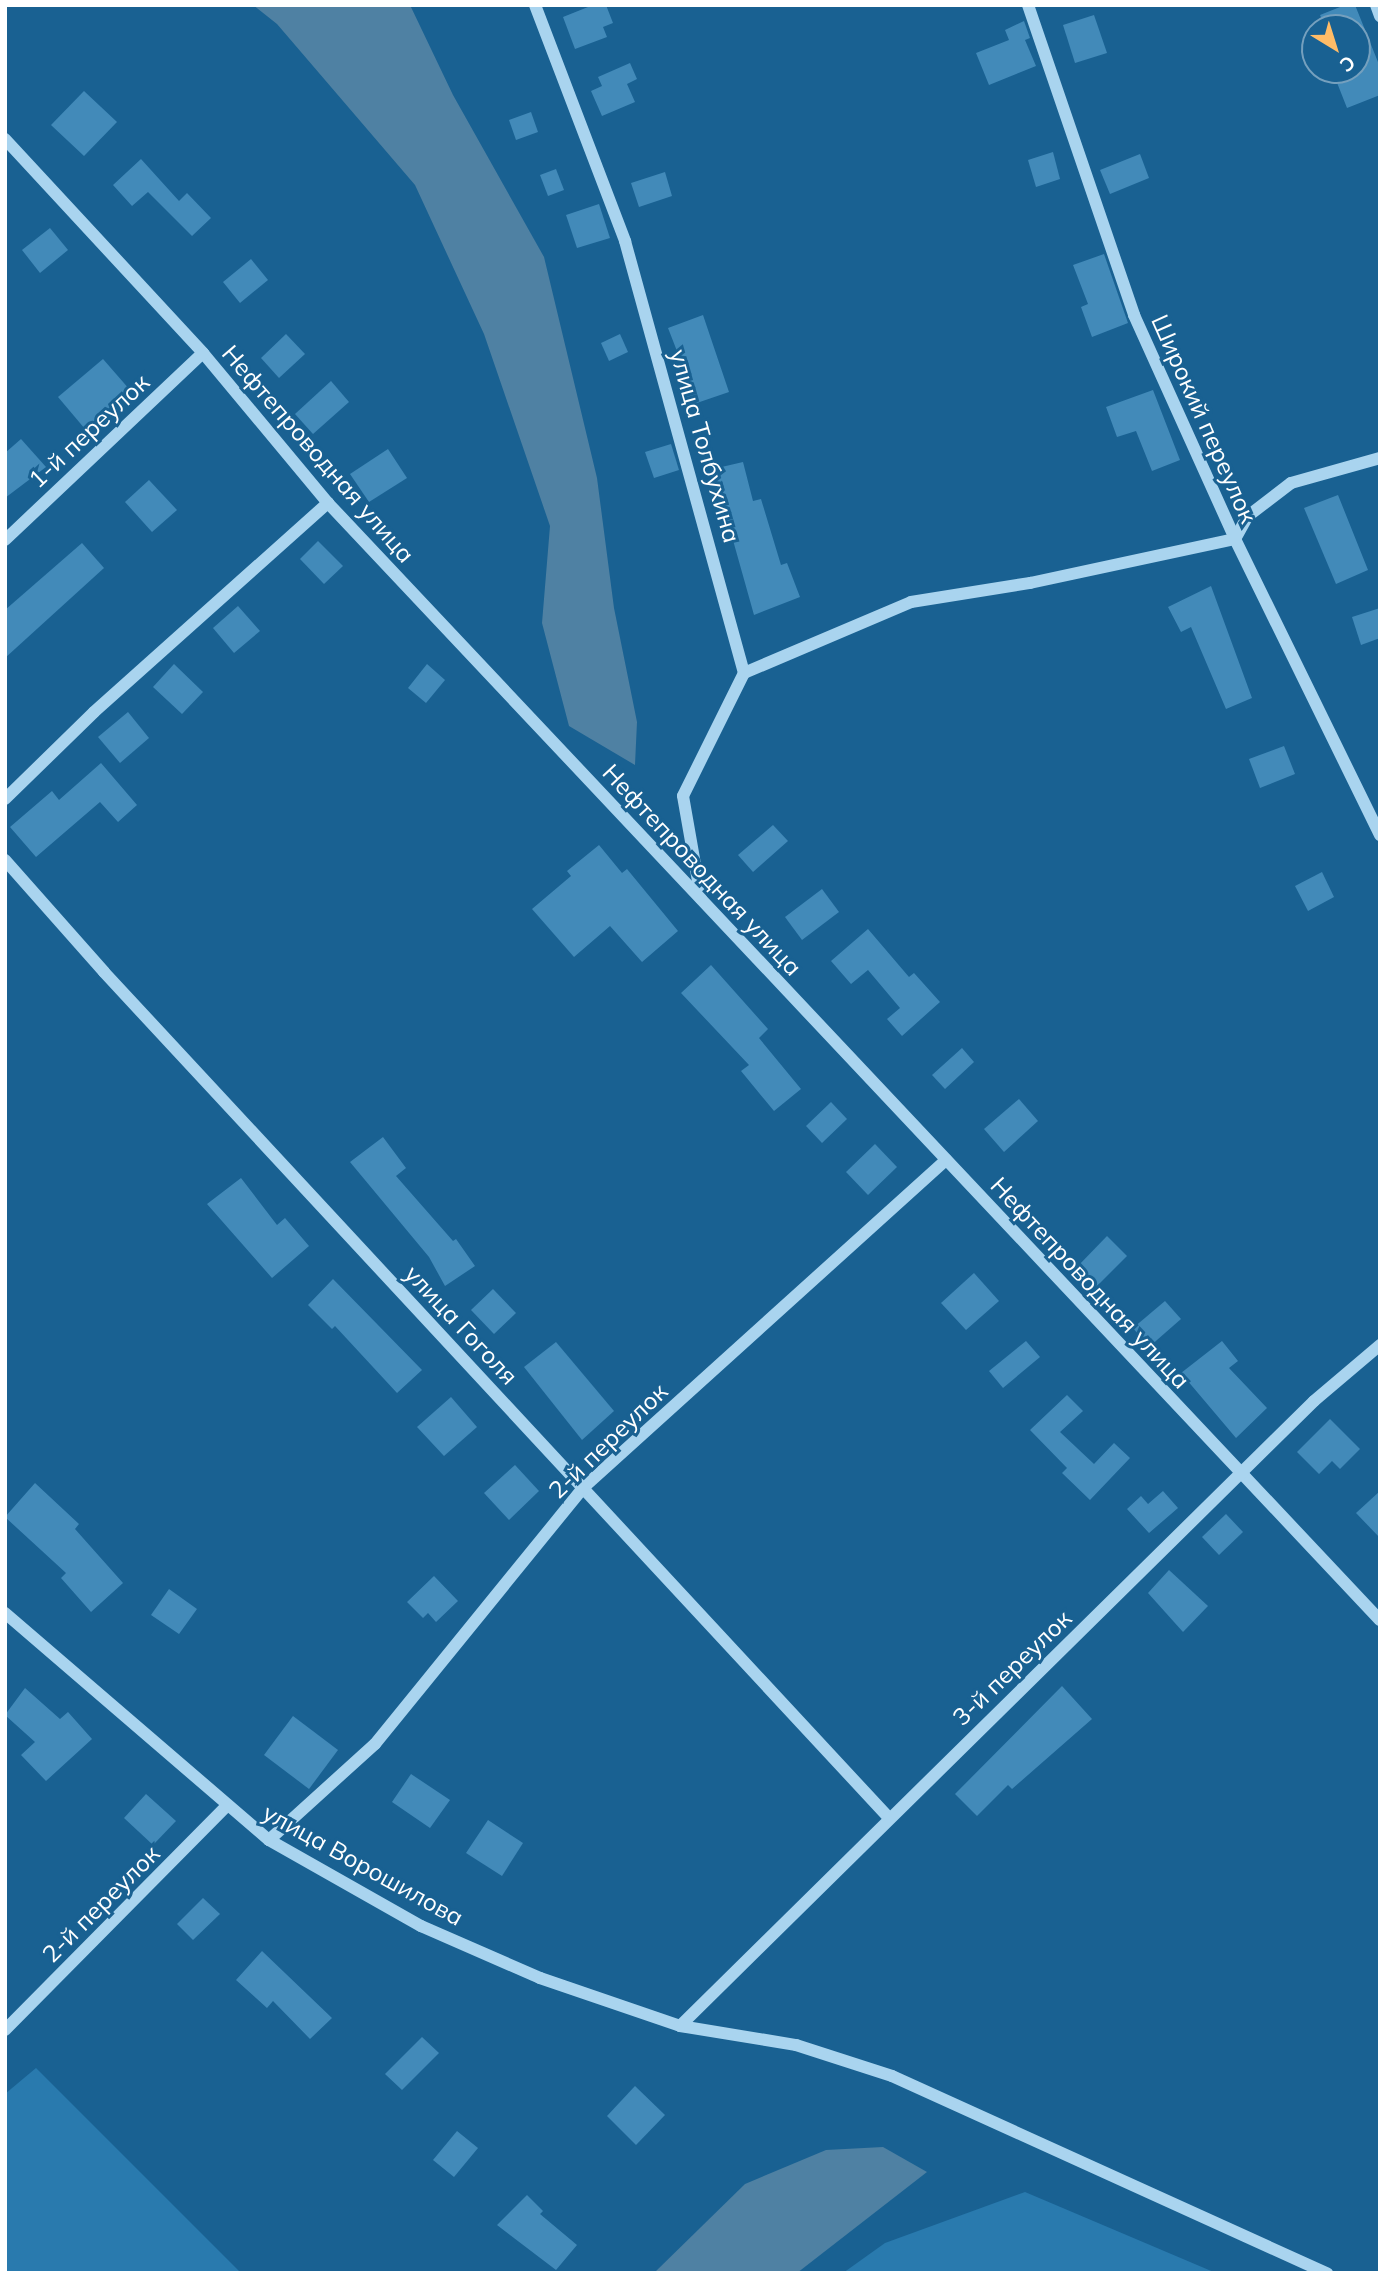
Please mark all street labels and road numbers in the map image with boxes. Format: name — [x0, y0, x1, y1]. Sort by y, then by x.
street label: Широкий переулок — [1145, 310, 1263, 528]
street label: Нефтепроводная улица — [216, 339, 420, 569]
street label: улица Толбухина — [664, 346, 746, 546]
street label: 1-й переулок — [23, 368, 155, 494]
street label: Нефтепроводная улица — [596, 758, 808, 982]
street label: Нефтепроводная улица — [984, 1171, 1196, 1395]
street label: улица Гоголя — [399, 1260, 523, 1390]
street label: 2-й переулок — [543, 1377, 673, 1505]
street label: 3-й переулок — [947, 1604, 1077, 1732]
street label: улица Ворошилова — [258, 1798, 468, 1932]
street label: 2-й переулок — [36, 1839, 166, 1969]

